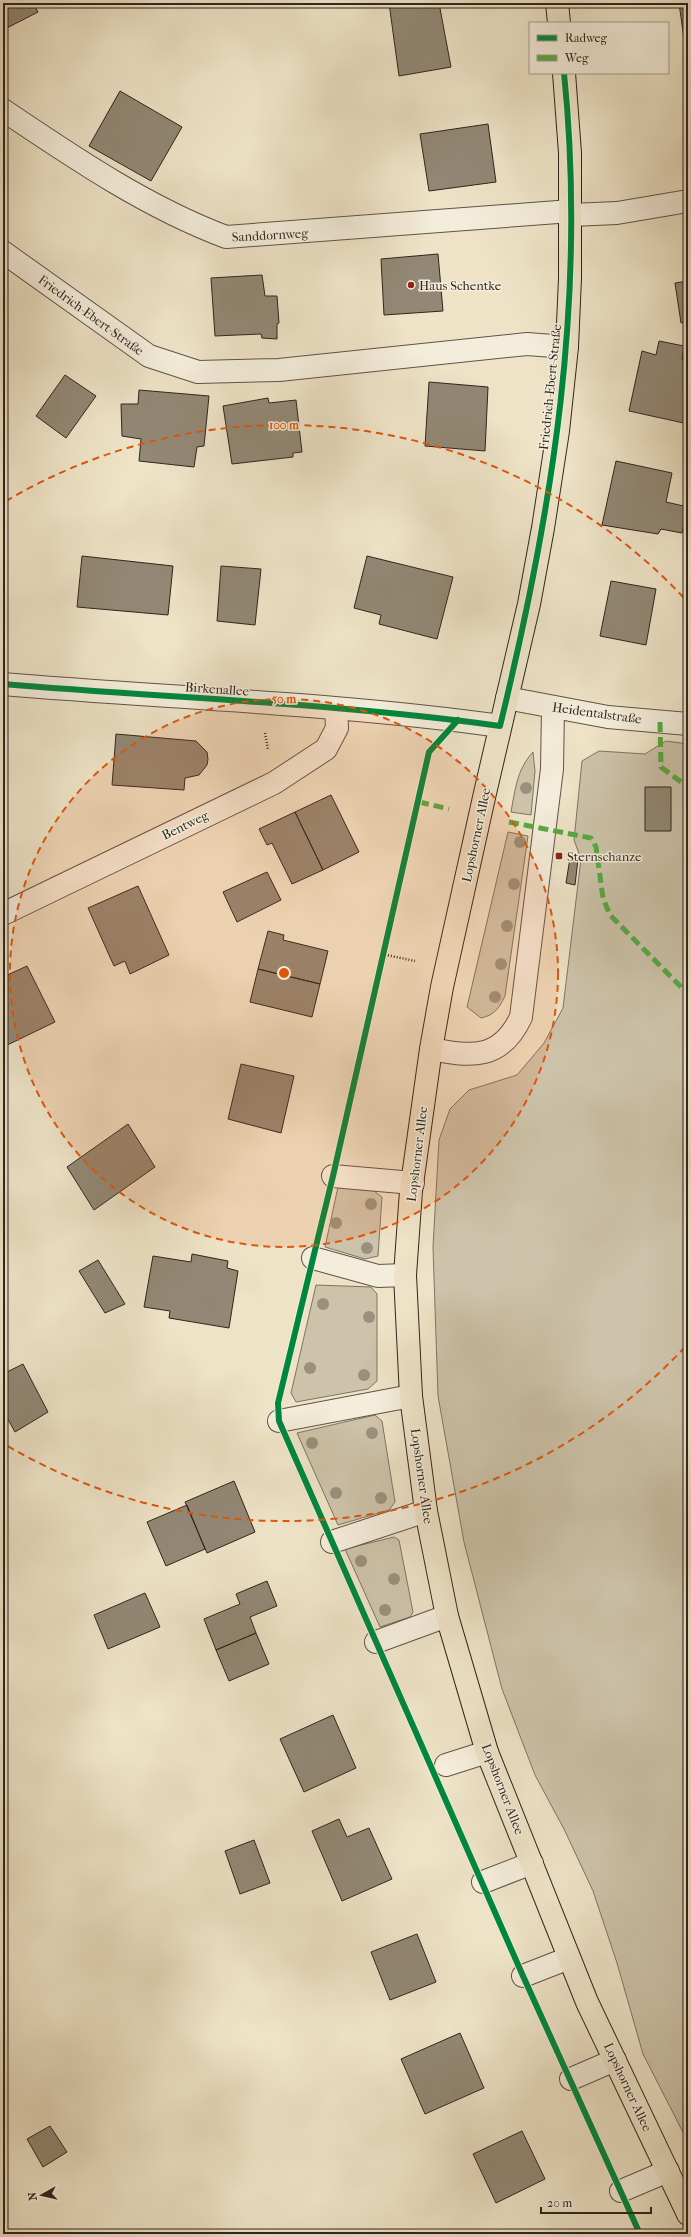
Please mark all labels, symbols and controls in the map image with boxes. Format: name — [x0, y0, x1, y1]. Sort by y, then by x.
legend — [529, 22, 669, 74]
text: Radweg — [565, 31, 608, 45]
text: Weg — [564, 51, 589, 65]
street label: Sanddornweg — [231, 225, 310, 244]
street label: Friedrich-Ebert-Straße — [35, 272, 147, 359]
place label: Haus Schentke — [419, 278, 502, 293]
marker: Haus Schentke — [406, 280, 416, 290]
street label: Friedrich-Ebert-Straße — [536, 323, 564, 451]
text: 100 m — [269, 418, 300, 432]
street label: Birkenallee — [184, 679, 250, 699]
text: 50 m — [272, 692, 297, 706]
street label: Heidentalstraße — [551, 699, 643, 727]
street label: Lopshorner Allee — [459, 786, 493, 884]
street label: Bentweg — [159, 807, 212, 843]
place label: Sternschanze — [567, 849, 642, 864]
marker: Sternschanze — [554, 851, 564, 861]
centre of rings — [277, 966, 291, 980]
street label: Lopshorner Allee — [404, 1105, 430, 1203]
street label: Lopshorner Allee — [408, 1427, 436, 1525]
street label: Lopshorner Allee — [479, 1741, 527, 1837]
street label: Lopshorner Allee — [601, 2040, 655, 2134]
north arrow — [22, 2175, 62, 2215]
scale bar — [541, 2189, 651, 2215]
text: N — [25, 2191, 40, 2201]
text: 20 m — [547, 2196, 572, 2210]

